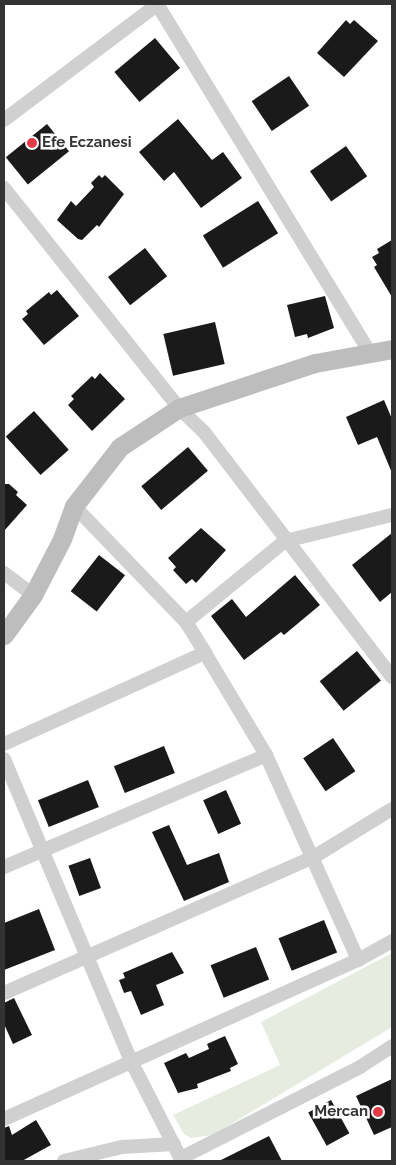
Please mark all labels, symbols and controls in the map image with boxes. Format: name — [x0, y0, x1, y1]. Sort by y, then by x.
place label: Efe Eczanesi — [42, 134, 132, 152]
marker: Efe Eczanesi — [26, 137, 38, 149]
place label: Mercan — [314, 1103, 368, 1121]
marker: Mercan — [372, 1106, 384, 1118]

